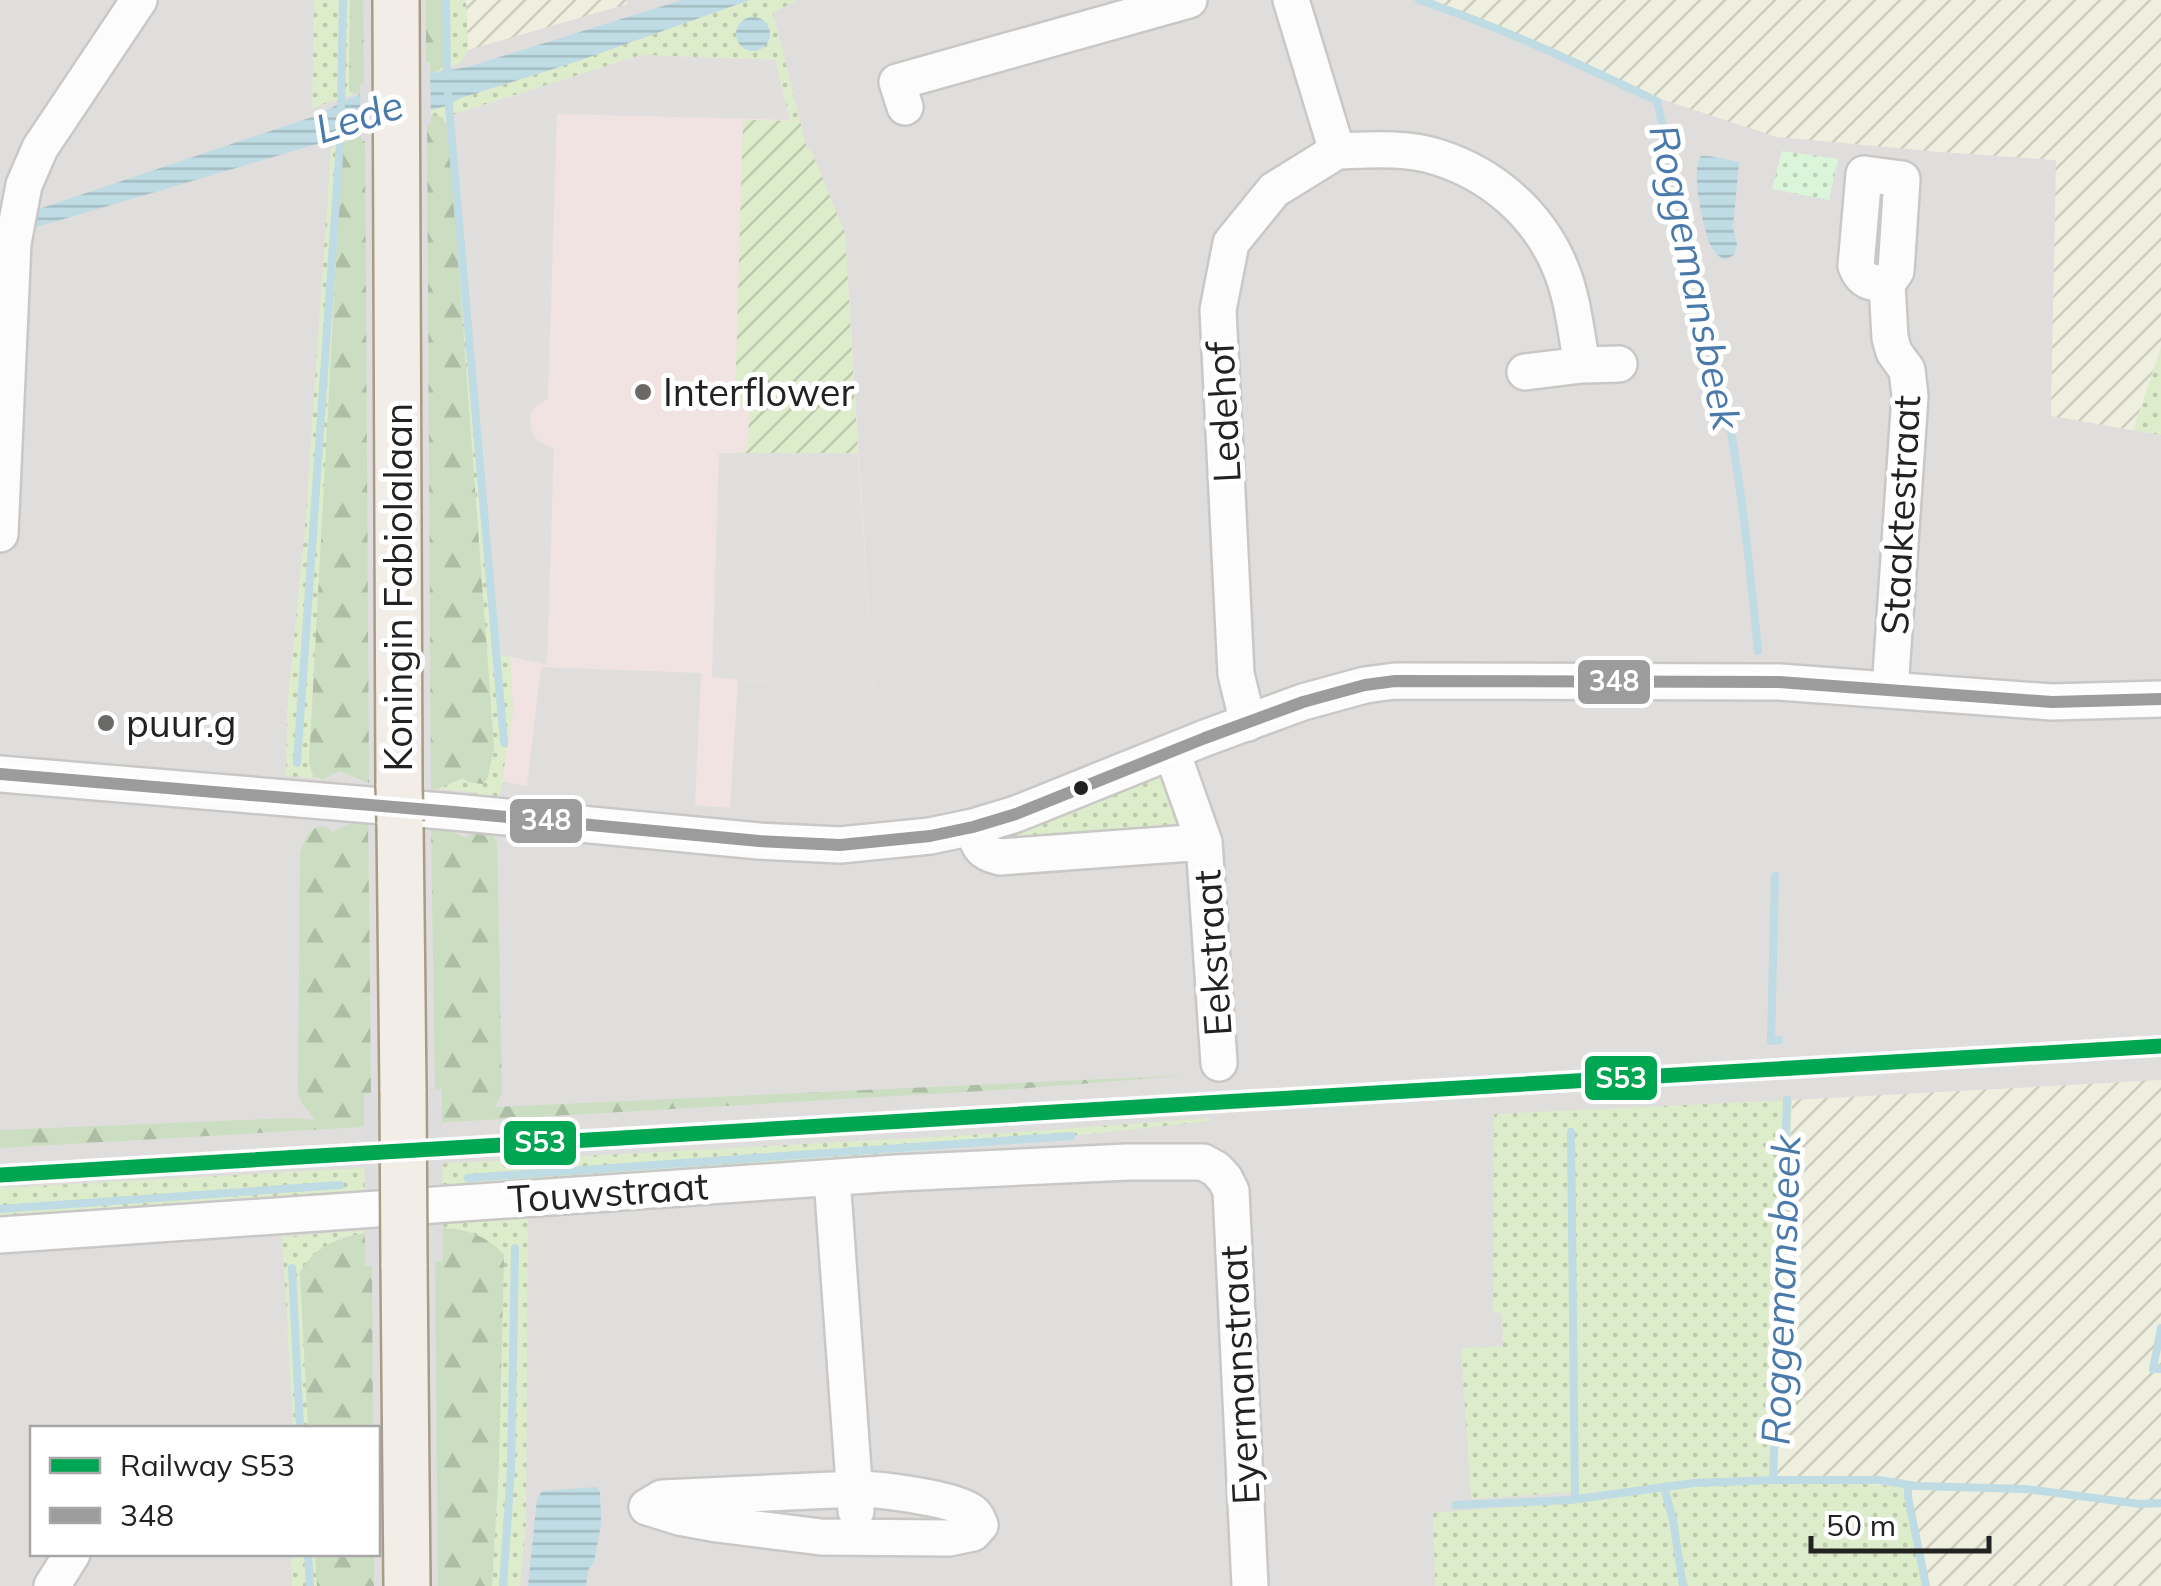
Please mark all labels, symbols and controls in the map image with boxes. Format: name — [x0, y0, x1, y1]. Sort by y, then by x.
water label: Lede — [309, 78, 409, 154]
water label: Roggemansbeek — [1639, 120, 1753, 435]
street label: Ledehof — [1195, 339, 1251, 484]
place label: Interflower — [663, 368, 854, 416]
marker: Interflower — [632, 381, 654, 403]
street label: Staaktestraat — [1870, 394, 1930, 636]
street label: Koningin Fabiolalaan — [374, 403, 422, 771]
line badge: 348 — [1576, 658, 1652, 706]
text: 348 — [1589, 663, 1639, 698]
place label: puur.g — [126, 699, 236, 747]
marker: puur.g — [95, 712, 117, 734]
unlabelled marker — [1071, 778, 1091, 798]
line badge: 348 — [508, 797, 584, 845]
text: 348 — [521, 802, 571, 837]
street label: Eekstraat — [1182, 868, 1242, 1038]
line badge: S53 — [1583, 1054, 1659, 1102]
text: S53 — [1595, 1060, 1647, 1095]
line badge: S53 — [502, 1119, 578, 1167]
text: S53 — [514, 1124, 566, 1159]
water label: Roggemansbeek — [1750, 1133, 1810, 1446]
street label: Touwstraat — [506, 1161, 710, 1223]
street label: Eyermanstraat — [1208, 1244, 1270, 1506]
legend — [30, 1426, 380, 1556]
text: Railway S53 — [120, 1446, 295, 1484]
scale bar — [1811, 1491, 1988, 1553]
text: 348 — [120, 1496, 174, 1534]
text: 50 m — [1826, 1506, 1896, 1544]

